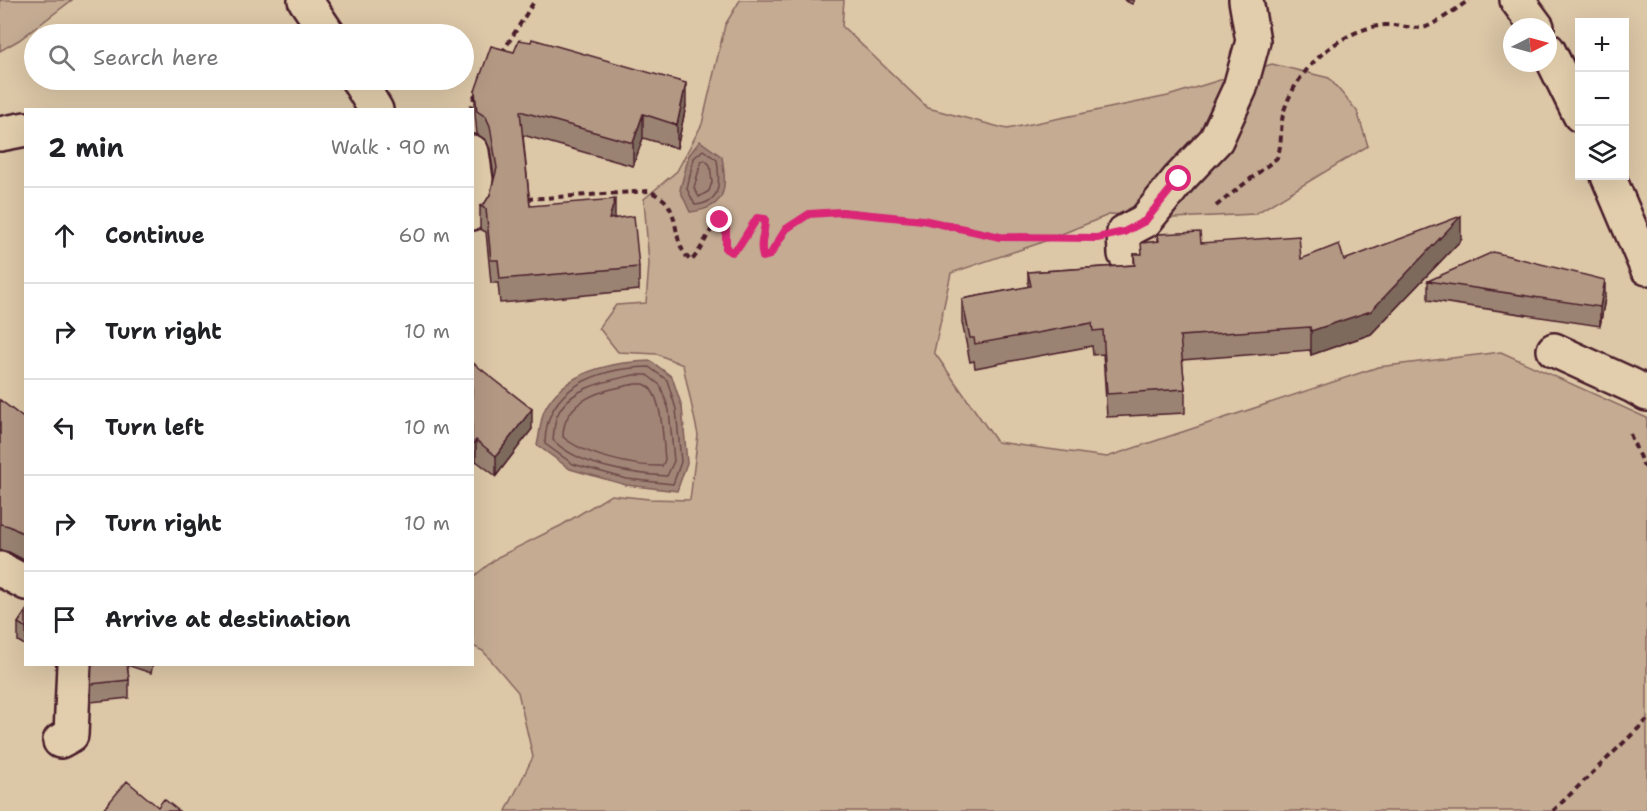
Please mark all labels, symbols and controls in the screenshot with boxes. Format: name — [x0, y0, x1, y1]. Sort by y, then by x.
north arrow — [1503, 18, 1557, 72]
map controls — [1575, 18, 1629, 180]
button: + — [1575, 18, 1629, 72]
search box — [24, 24, 474, 90]
icon: search — [45, 41, 78, 74]
text: Search here — [93, 43, 219, 72]
button: − — [1575, 72, 1629, 126]
button: layers — [1575, 126, 1629, 180]
text: 2 min — [48, 130, 124, 165]
text: Walk · 90 m — [331, 134, 450, 160]
route start — [1165, 165, 1191, 191]
route end — [706, 206, 732, 232]
icon: ahead — [48, 219, 81, 252]
text: Continue — [105, 221, 205, 250]
text: 60 m — [398, 222, 450, 248]
icon: right — [48, 315, 81, 348]
text: Turn right — [105, 317, 222, 346]
text: 10 m — [404, 318, 450, 344]
icon: left — [48, 411, 81, 444]
text: Turn left — [105, 413, 204, 442]
text: 10 m — [404, 414, 450, 440]
icon: right — [48, 507, 81, 540]
text: Turn right — [105, 509, 222, 538]
text: 10 m — [404, 510, 450, 536]
icon: arrive — [48, 603, 81, 636]
text: Arrive at destination — [105, 605, 351, 634]

